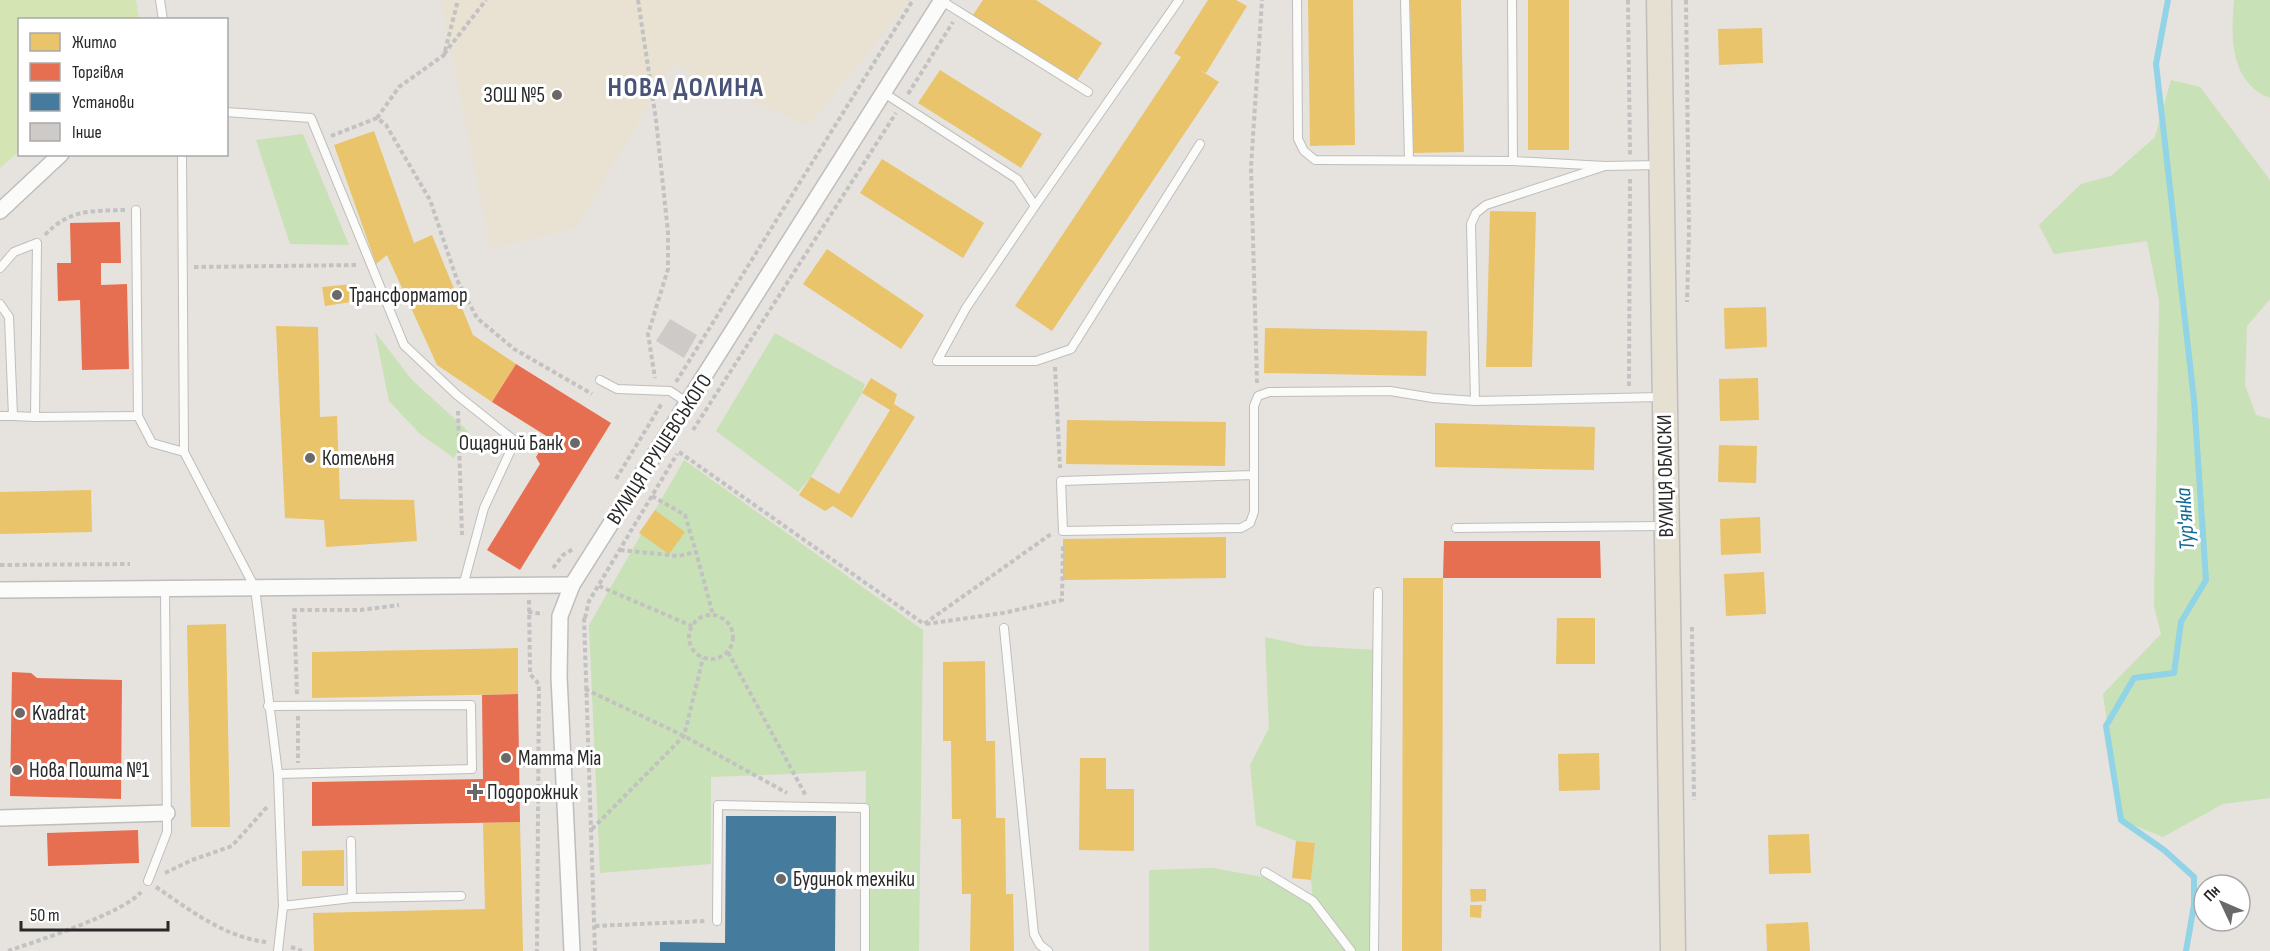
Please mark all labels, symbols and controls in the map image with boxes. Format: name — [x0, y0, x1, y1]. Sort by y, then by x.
legend — [18, 18, 228, 156]
text: Житло — [72, 32, 117, 53]
text: Торгівля — [72, 62, 124, 83]
district label: НОВА ДОЛИНА — [608, 72, 764, 104]
place label: ЗОШ №5 — [484, 83, 545, 108]
marker: ЗОШ №5 — [550, 88, 564, 102]
text: Установи — [72, 92, 134, 113]
text: Інше — [72, 122, 102, 143]
place label: Трансформатор — [349, 283, 468, 308]
marker: Трансформатор — [330, 288, 344, 302]
street label: ВУЛИЦЯ ГРУШЕВСЬКОГО — [601, 369, 717, 529]
street label: ВУЛИЦЯ ОБЛІСКИ — [1652, 414, 1679, 538]
place label: Ощадний Банк — [459, 431, 563, 456]
marker: Ощадний Банк — [568, 436, 582, 450]
place label: Котельня — [322, 446, 394, 471]
marker: Котельня — [303, 451, 317, 465]
water label: Тур'янка — [2170, 487, 2201, 551]
place label: Kvadrat — [32, 701, 86, 726]
marker: Kvadrat — [13, 706, 27, 720]
place label: Mamma Mia — [518, 746, 601, 771]
marker: Mamma Mia — [499, 751, 513, 765]
place label: Нова Пошта №1 — [29, 758, 150, 783]
marker: Нова Пошта №1 — [10, 763, 24, 777]
place label: Подорожник — [487, 780, 578, 805]
marker: Подорожник — [468, 785, 482, 799]
place label: Будинок техніки — [793, 867, 915, 892]
marker: Будинок техніки — [774, 872, 788, 886]
north arrow — [2192, 873, 2252, 933]
text: Пн — [2200, 881, 2225, 906]
scale bar — [21, 894, 168, 932]
text: 50 m — [30, 905, 60, 926]

